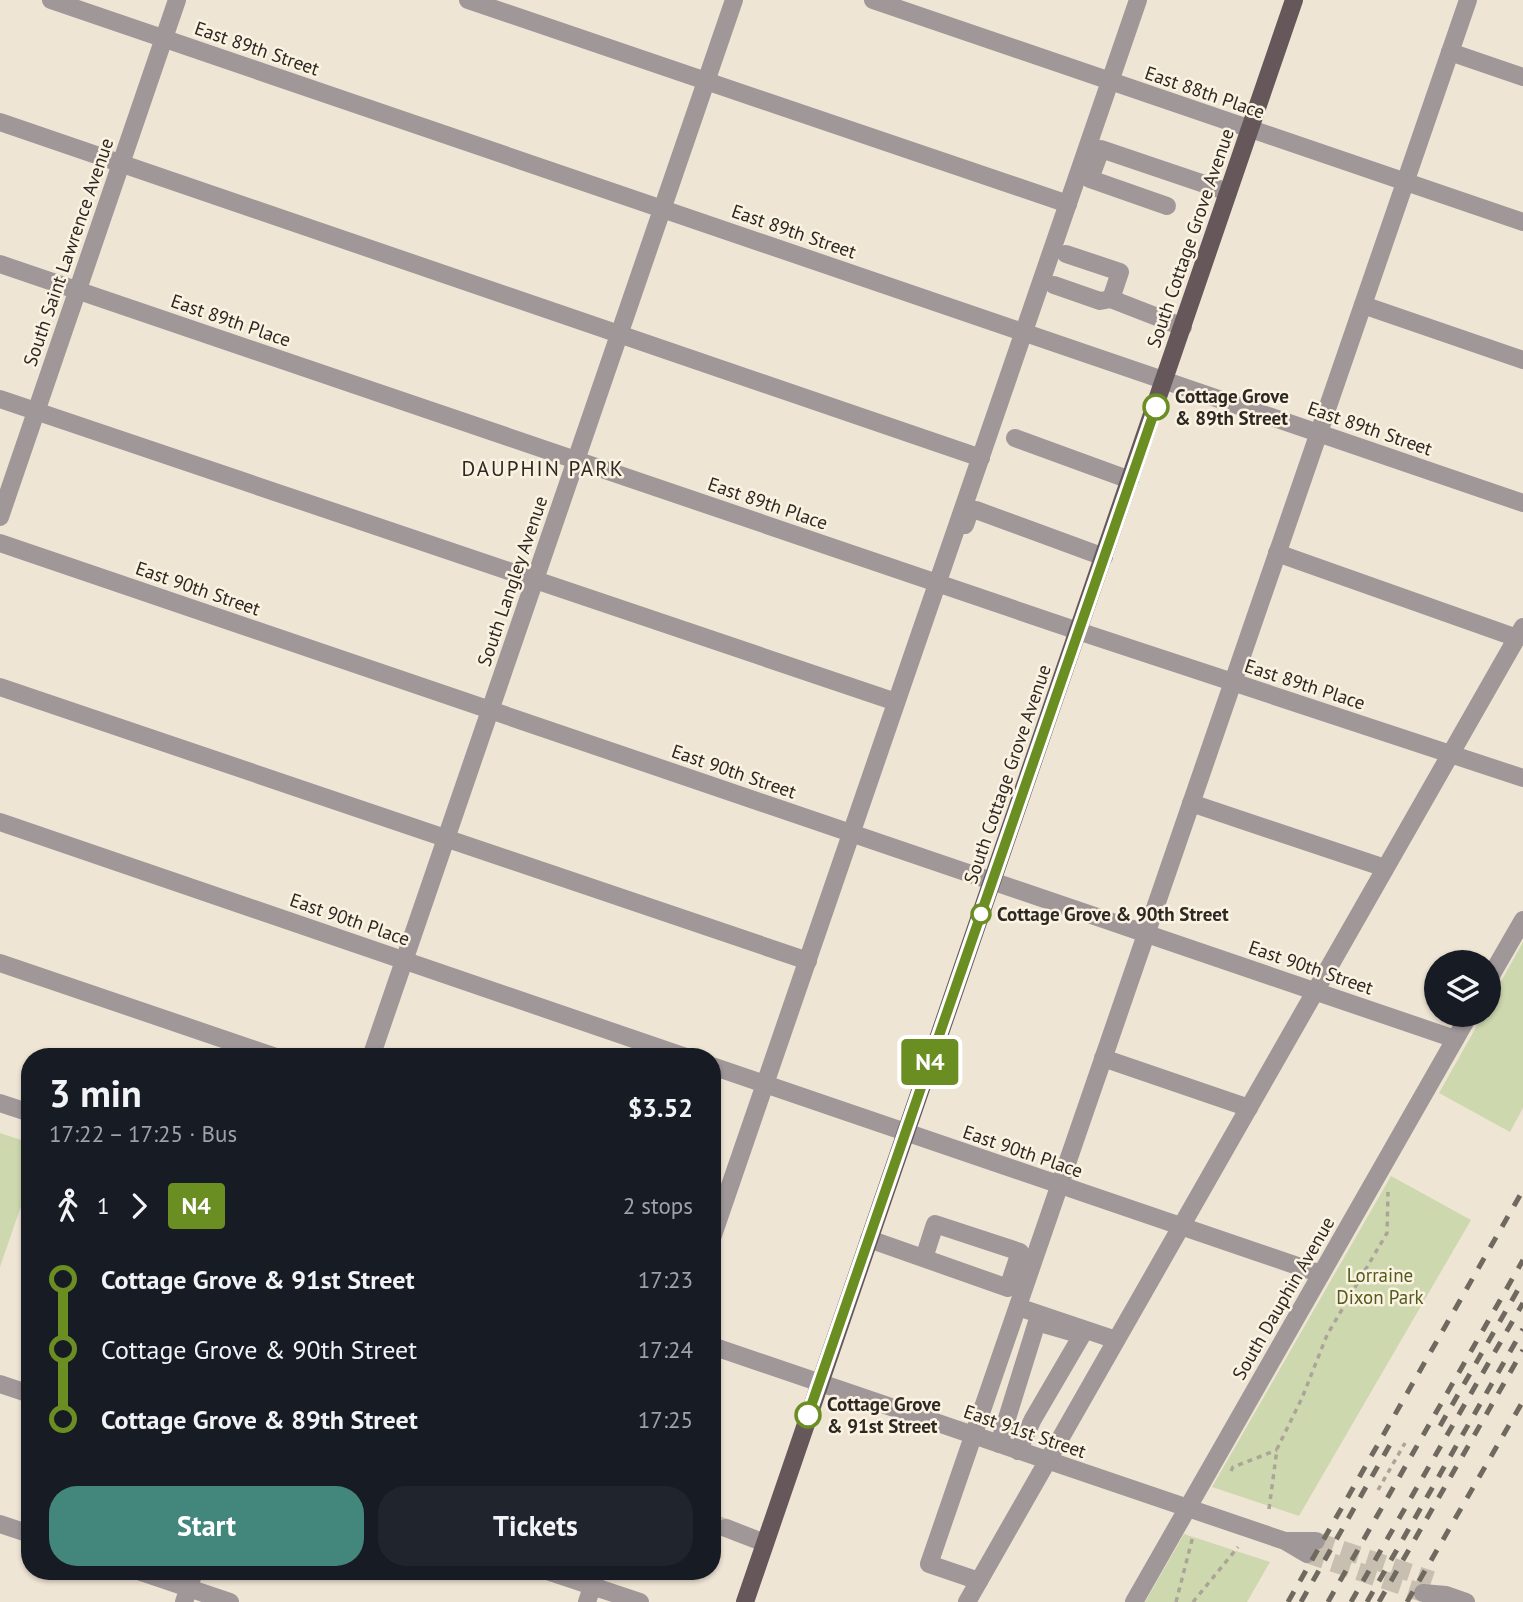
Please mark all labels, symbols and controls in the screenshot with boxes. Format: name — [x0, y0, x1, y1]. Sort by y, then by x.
street label: East 89th Street — [192, 15, 323, 81]
street label: East 88th Place — [1142, 60, 1268, 124]
street label: South Cottage Grove Avenue — [1141, 125, 1239, 351]
street label: South Saint Lawrence Avenue — [18, 135, 118, 369]
street label: East 89th Street — [729, 198, 860, 264]
street label: East 89th Place — [168, 288, 294, 352]
place label: Cottage Grove & 89th Street — [1175, 384, 1289, 430]
marker: Cottage Grove & 89th Street — [1143, 394, 1169, 420]
street label: East 89th Street — [1305, 395, 1436, 461]
district label: DAUPHIN PARK — [462, 455, 624, 482]
street label: East 89th Place — [705, 471, 831, 535]
street label: South Langley Avenue — [472, 493, 552, 669]
street label: East 90th Street — [133, 555, 264, 621]
street label: East 89th Place — [1242, 653, 1368, 715]
street label: South Cottage Grove Avenue — [958, 661, 1056, 887]
street label: East 90th Street — [669, 738, 800, 804]
street label: East 90th Place — [287, 887, 413, 951]
place label: Cottage Grove & 90th Street — [997, 902, 1229, 926]
marker: Cottage Grove & 90th Street — [971, 904, 991, 924]
street label: East 90th Street — [1246, 934, 1377, 1000]
map controls — [1424, 950, 1501, 1027]
button: layers — [1424, 950, 1501, 1027]
line badge: N4 — [898, 1039, 962, 1085]
text: N4 — [915, 1046, 945, 1077]
text: 3 min — [49, 1068, 142, 1117]
text: $3.52 — [628, 1091, 693, 1124]
text: 17:22 – 17:25 · Bus — [49, 1119, 237, 1148]
street label: East 90th Place — [960, 1119, 1086, 1183]
icon: walk — [49, 1187, 87, 1225]
icon: forward — [120, 1187, 158, 1225]
text: N4 — [182, 1190, 211, 1221]
text: 1 — [97, 1191, 110, 1220]
text: 2 stops — [623, 1191, 693, 1220]
street label: South Dauphin Avenue — [1226, 1212, 1340, 1384]
text: Cottage Grove & 91st Street — [101, 1263, 415, 1296]
park label: Lorraine Dixon Park — [1336, 1263, 1424, 1309]
text: 17:23 — [638, 1265, 693, 1294]
text: Cottage Grove & 90th Street — [101, 1333, 417, 1366]
text: 17:24 — [638, 1335, 693, 1364]
place label: Cottage Grove & 91st Street — [827, 1392, 941, 1438]
street label: East 91st Street — [961, 1399, 1090, 1463]
marker: Cottage Grove & 91st Street — [795, 1402, 821, 1428]
text: Cottage Grove & 89th Street — [101, 1403, 418, 1436]
text: 17:25 — [638, 1405, 693, 1434]
button: Start — [49, 1486, 364, 1566]
button: Tickets — [378, 1486, 693, 1566]

